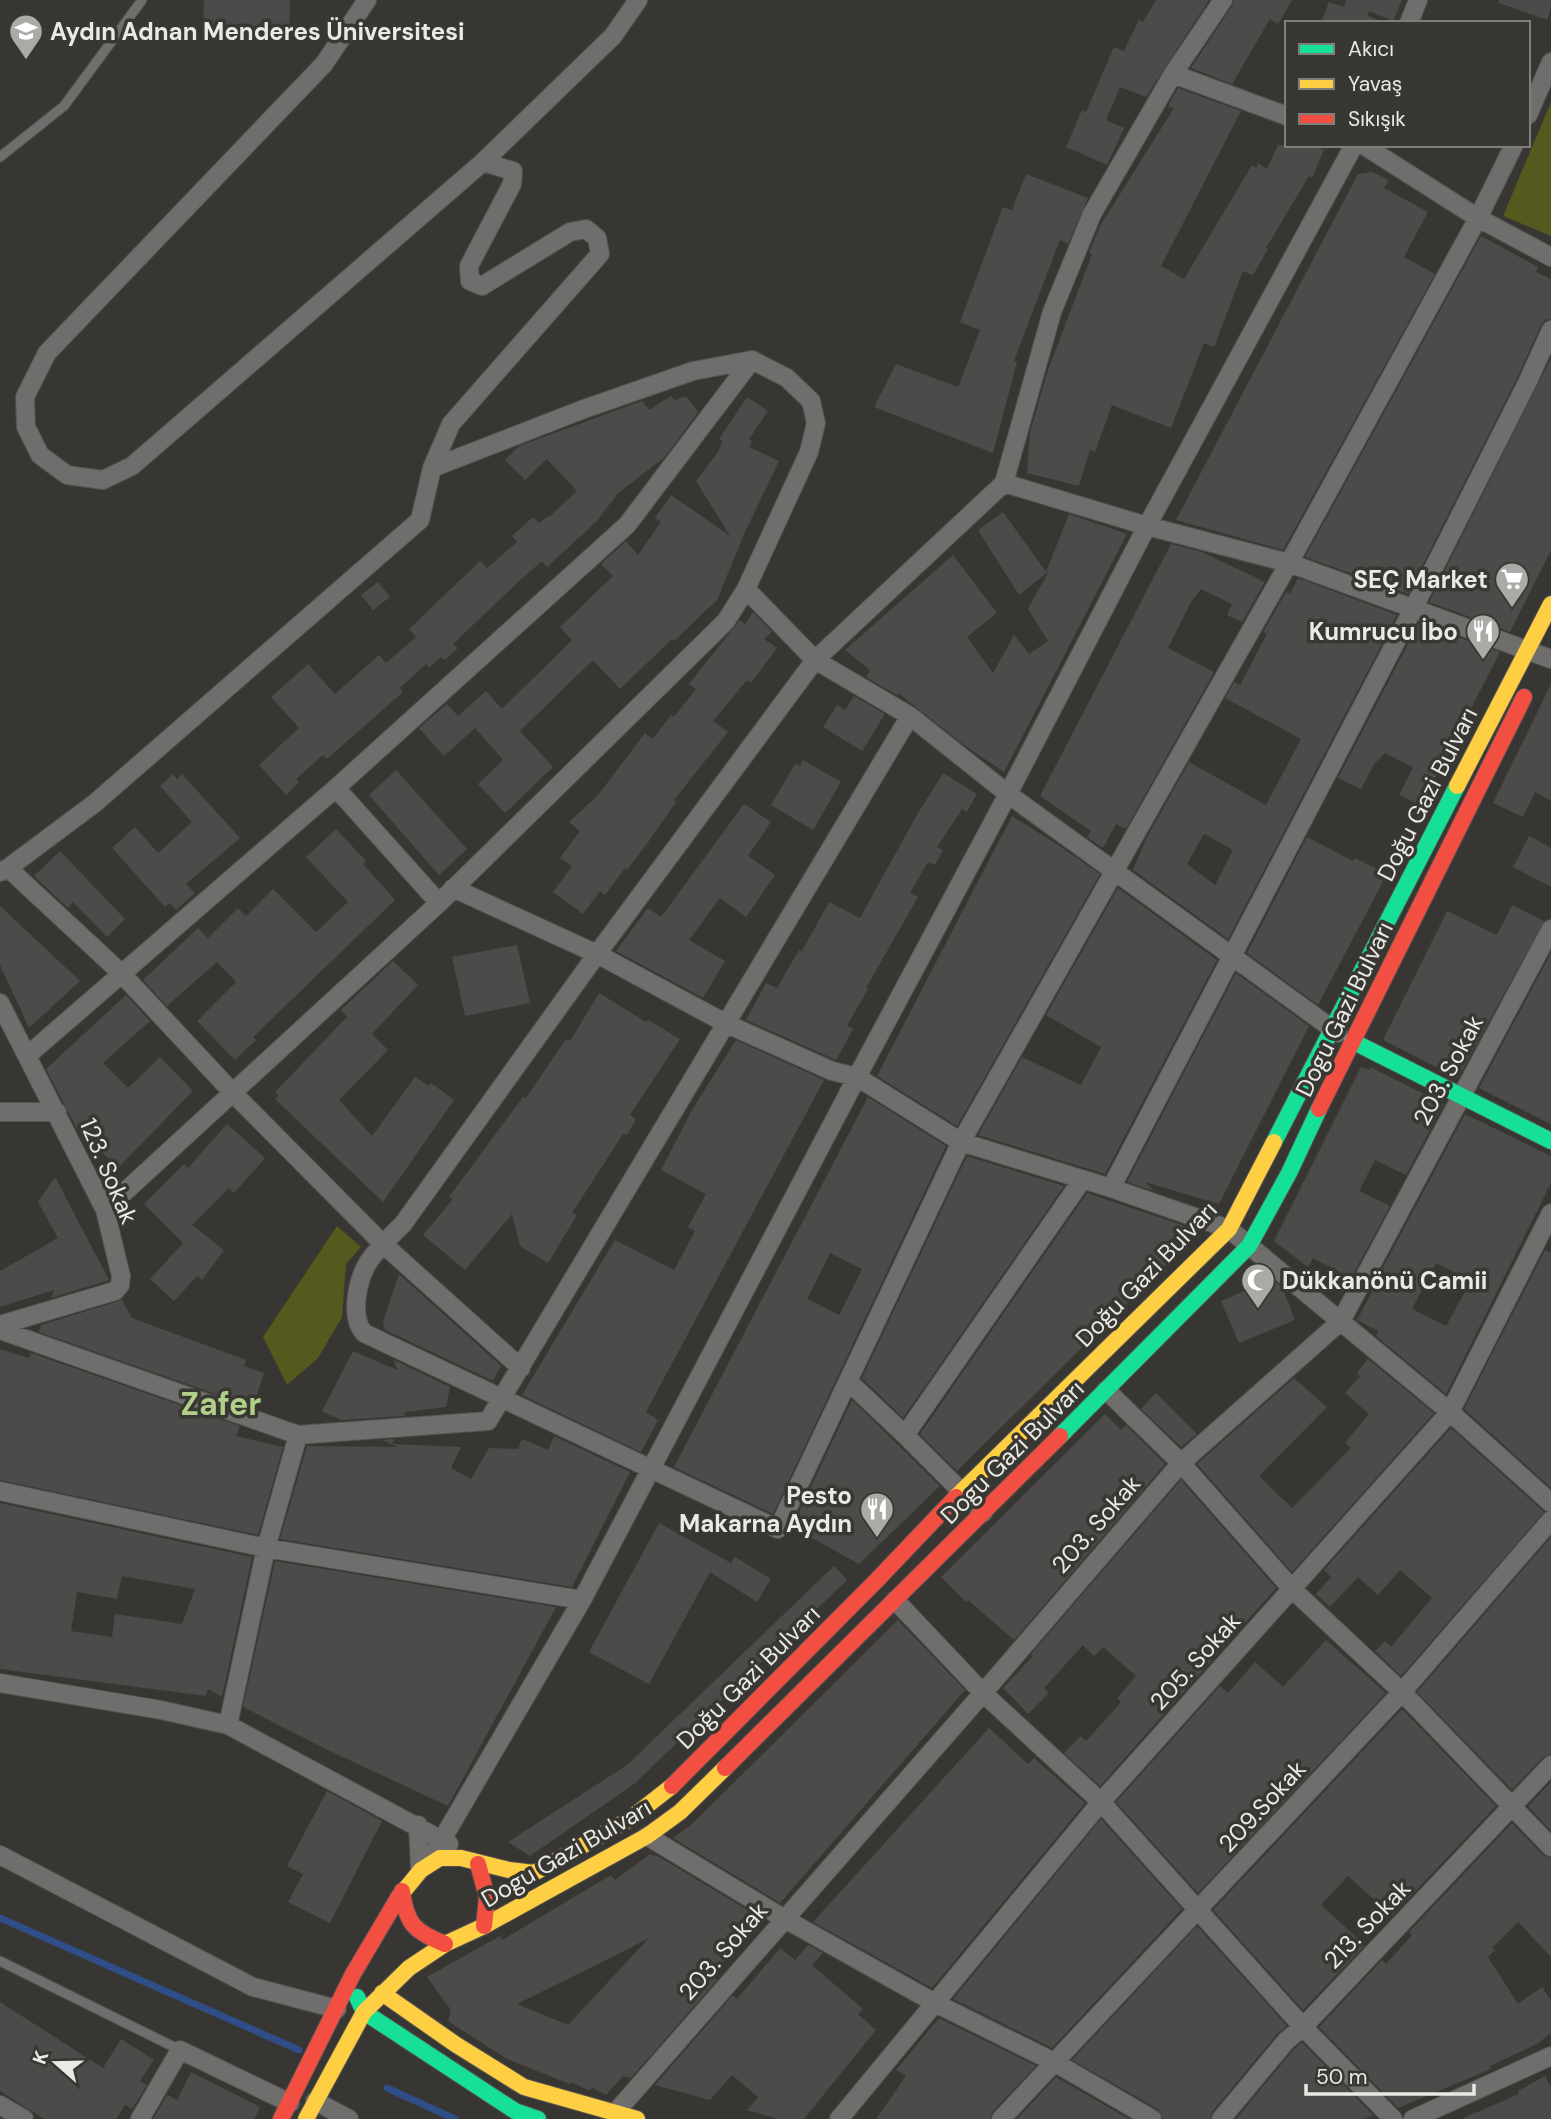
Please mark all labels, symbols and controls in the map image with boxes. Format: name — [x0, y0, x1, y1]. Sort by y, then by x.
school or university icon: Aydın Adnan Menderes Üniversitesi — [7, 12, 45, 61]
place label: Aydın Adnan Menderes Üniversitesi — [50, 16, 465, 47]
legend — [1285, 21, 1530, 147]
text: Akıcı — [1348, 35, 1394, 63]
text: Yavaş — [1348, 70, 1402, 98]
text: Sıkışık — [1348, 105, 1406, 133]
supermarket icon: SEÇ Market — [1493, 560, 1531, 609]
place label: SEÇ Market — [1353, 564, 1488, 595]
restaurant icon: Kumrucu İbo — [1464, 612, 1502, 661]
place label: Kumrucu İbo — [1309, 616, 1458, 647]
street label: Doğu Gazi Bulvarı — [1370, 702, 1484, 886]
street label: Dogu Gazi Bulvarı — [1288, 916, 1400, 1102]
street label: 203. Sokak — [1406, 1009, 1490, 1131]
street label: 123. Sokak — [73, 1113, 145, 1229]
street label: Doğu Gazi Bulvarı — [1068, 1195, 1224, 1353]
mosque icon: Dükkanönü Camii — [1239, 1261, 1277, 1310]
place label: Dükkanönü Camii — [1282, 1265, 1487, 1296]
street label: Dogu Gazi Bulvarı — [933, 1373, 1091, 1531]
district label: Zafer — [181, 1383, 261, 1425]
street label: 203. Sokak — [1045, 1468, 1147, 1580]
place label: Pesto Makarna Aydın — [679, 1480, 852, 1539]
restaurant icon: Pesto Makarna Aydın — [858, 1490, 896, 1539]
street label: Doğu Gazi Bulvarı — [669, 1598, 827, 1756]
street label: 205. Sokak — [1143, 1606, 1247, 1716]
street label: 209.Sokak — [1212, 1754, 1312, 1858]
street label: Dogu Gazi Bulvarı — [476, 1792, 656, 1914]
street label: 213. Sokak — [1317, 1873, 1417, 1975]
street label: 203. Sokak — [672, 1895, 774, 2007]
north arrow — [21, 2028, 91, 2098]
text: K — [27, 2047, 54, 2067]
scale bar — [1306, 2052, 1474, 2096]
text: 50 m — [1316, 2063, 1367, 2091]

